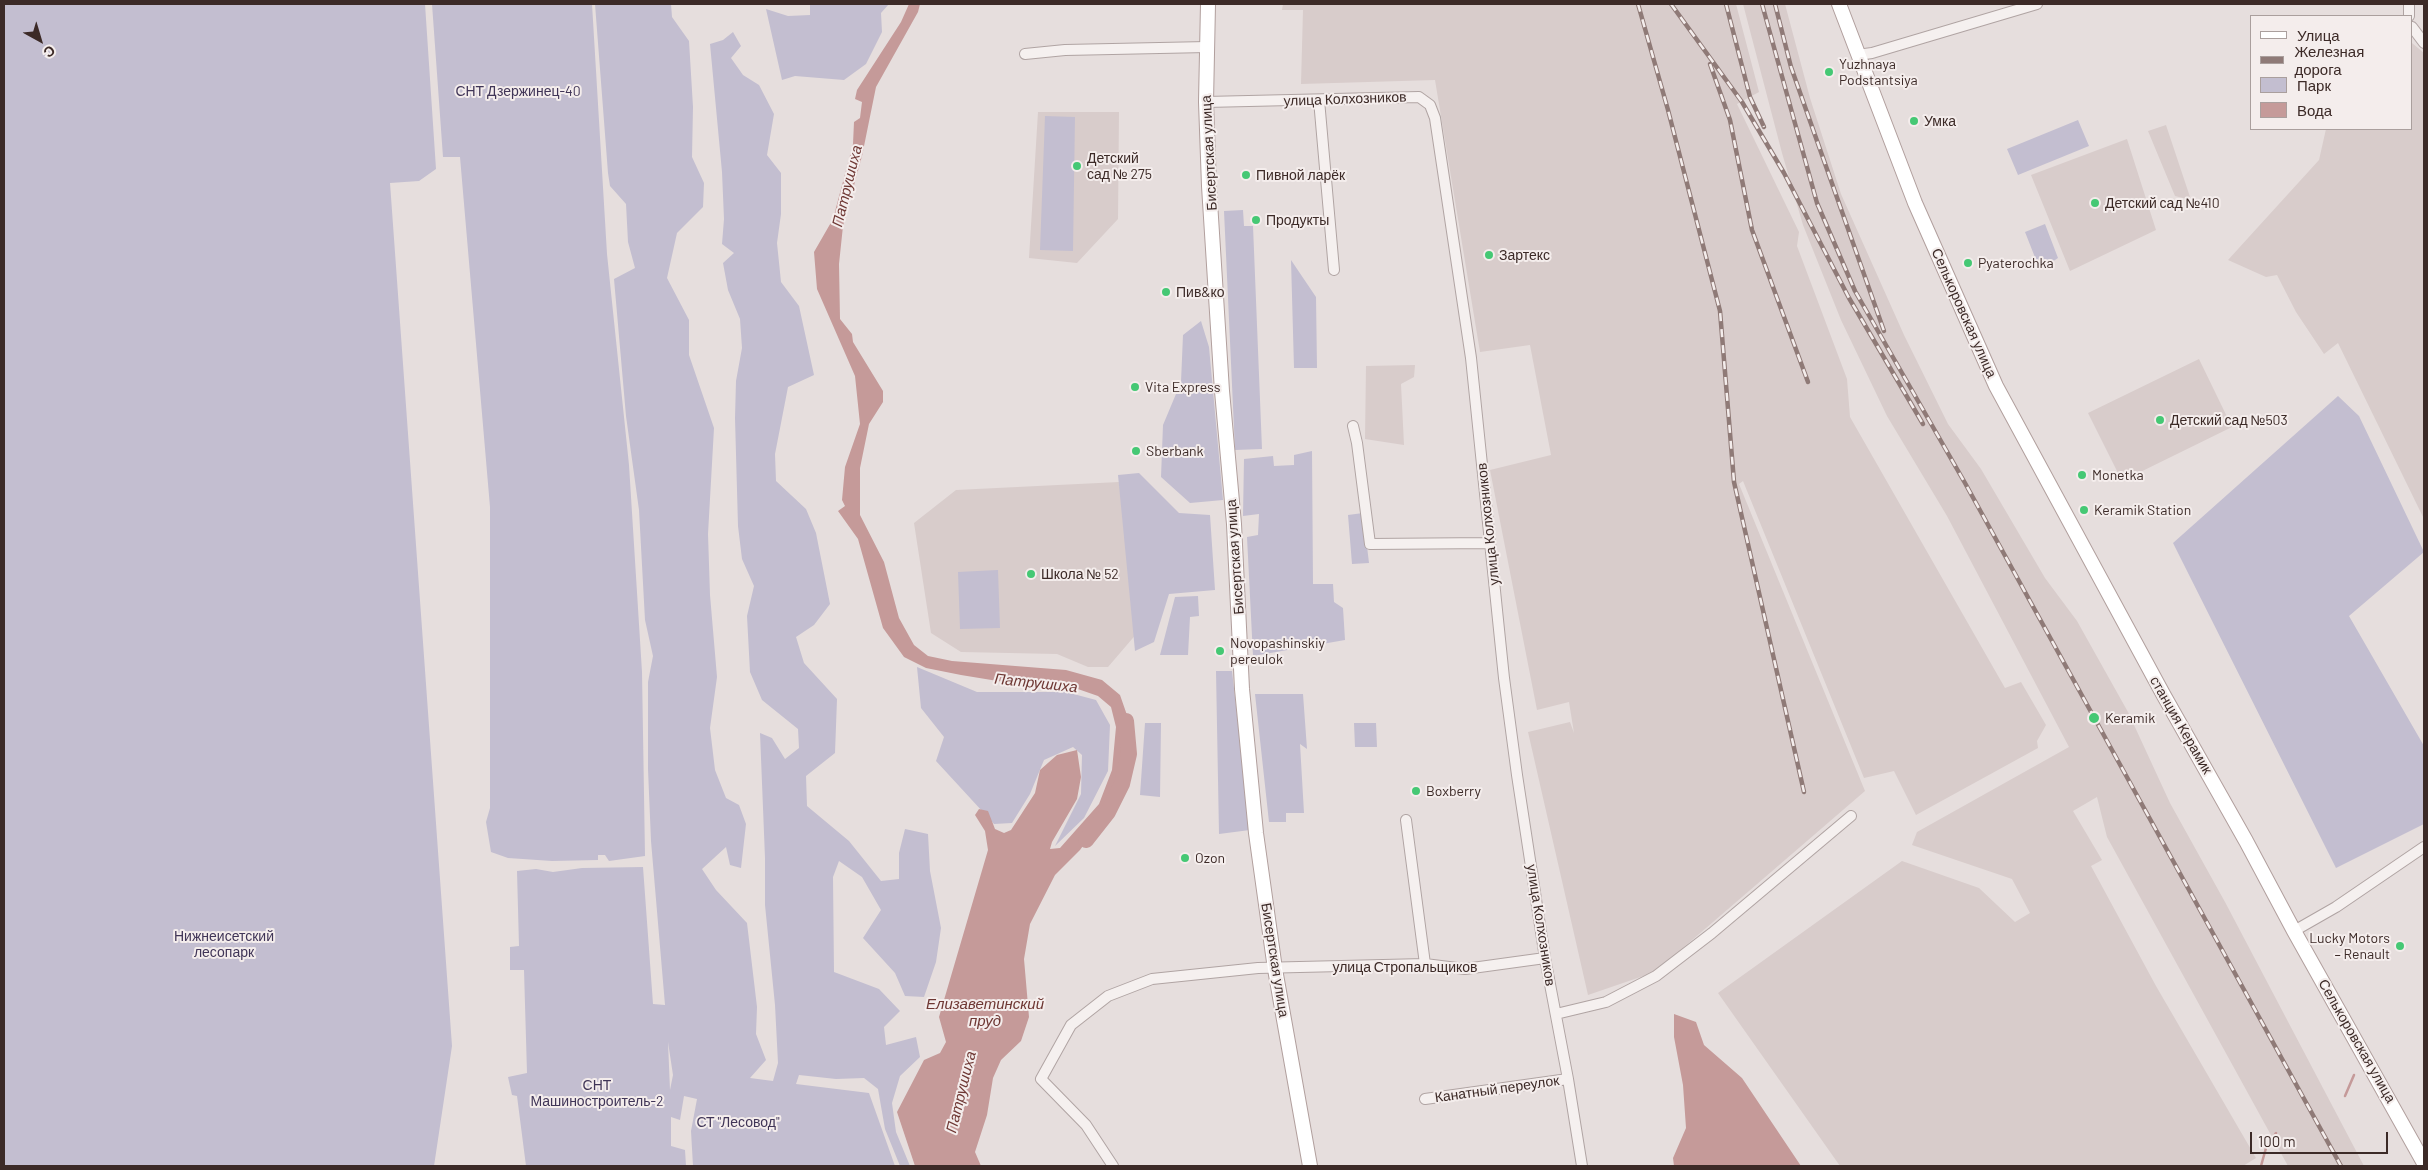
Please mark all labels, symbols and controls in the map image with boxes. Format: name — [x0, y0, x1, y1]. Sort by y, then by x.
north arrow — [15, 15, 65, 65]
legend — [2250, 15, 2413, 130]
text: Улица — [2297, 26, 2340, 44]
text: С — [40, 42, 59, 62]
text: Железная дорога — [2294, 42, 2364, 78]
place label: Yuzhnaya Podstantsiya — [1839, 56, 1918, 88]
marker: Yuzhnaya Podstantsiya — [1823, 66, 1835, 78]
text: Парк — [2297, 76, 2331, 94]
park label: СНТ Дзержинец-40 — [455, 83, 581, 99]
street label: улица Колхозников — [1283, 88, 1407, 110]
street label: Бисертская улица — [1198, 95, 1220, 211]
text: Вода — [2297, 101, 2332, 119]
place label: Умка — [1924, 113, 1956, 129]
marker: Умка — [1908, 115, 1920, 127]
water label: Патрушиха — [828, 143, 866, 229]
place label: Детский сад № 275 — [1087, 150, 1152, 182]
marker: Детский сад № 275 — [1071, 160, 1083, 172]
place label: Пивной ларёк — [1256, 167, 1345, 183]
marker: Пивной ларёк — [1240, 169, 1252, 181]
place label: Детский сад №410 — [2105, 195, 2220, 211]
marker: Детский сад №410 — [2089, 197, 2101, 209]
place label: Продукты — [1266, 212, 1329, 228]
marker: Продукты — [1250, 214, 1262, 226]
street label: Селькоровская улица — [1928, 246, 2000, 380]
place label: Зартекс — [1499, 247, 1550, 263]
marker: Зартекс — [1483, 249, 1495, 261]
place label: Pyaterochka — [1978, 255, 2054, 271]
marker: Pyaterochka — [1962, 257, 1974, 269]
place label: Пив&ко — [1176, 284, 1225, 300]
marker: Пив&ко — [1160, 286, 1172, 298]
place label: Vita Express — [1145, 379, 1220, 395]
marker: Vita Express — [1129, 381, 1141, 393]
place label: Детский сад №503 — [2170, 412, 2288, 428]
marker: Детский сад №503 — [2154, 414, 2166, 426]
place label: Sberbank — [1146, 443, 1204, 459]
marker: Sberbank — [1130, 445, 1142, 457]
street label: улица Колхозников — [1473, 462, 1503, 586]
place label: Monetka — [2092, 467, 2144, 483]
marker: Monetka — [2076, 469, 2088, 481]
street label: Бисертская улица — [1223, 499, 1247, 615]
place label: Keramik Station — [2094, 502, 2191, 518]
marker: Keramik Station — [2078, 504, 2090, 516]
place label: Школа № 52 — [1041, 566, 1119, 582]
marker: Школа № 52 — [1025, 568, 1037, 580]
place label: Novopashinskiy pereulok — [1230, 635, 1325, 668]
marker: Novopashinskiy pereulok — [1214, 645, 1226, 657]
water label: Патрушиха — [994, 670, 1078, 696]
street label: станция Керамик — [2146, 673, 2216, 777]
place label: Keramik — [2105, 710, 2155, 726]
marker: Keramik — [2087, 711, 2101, 725]
place label: Boxberry — [1426, 783, 1481, 799]
marker: Boxberry — [1410, 785, 1422, 797]
place label: Ozon — [1195, 850, 1225, 866]
marker: Ozon — [1179, 852, 1191, 864]
street label: улица Колхозников — [1523, 863, 1559, 987]
street label: Бисертская улица — [1258, 902, 1292, 1018]
park label: Нижнеисетский лесопарк — [174, 928, 274, 960]
place label: Lucky Motors – Renault — [2309, 930, 2390, 962]
marker: Lucky Motors – Renault — [2394, 940, 2406, 952]
street label: улица Стропальщиков — [1332, 959, 1478, 975]
street label: Селькоровская улица — [2315, 976, 2399, 1106]
water label: Елизаветинский пруд — [926, 995, 1044, 1030]
water label: Патрушиха — [942, 1049, 980, 1135]
street label: Канатный переулок — [1434, 1072, 1560, 1106]
park label: СНТ Машиностроитель-2 — [530, 1077, 664, 1110]
park label: СТ "Лесовод" — [696, 1114, 780, 1130]
scale bar — [2253, 1122, 2390, 1154]
text: 100 m — [2258, 1132, 2296, 1150]

